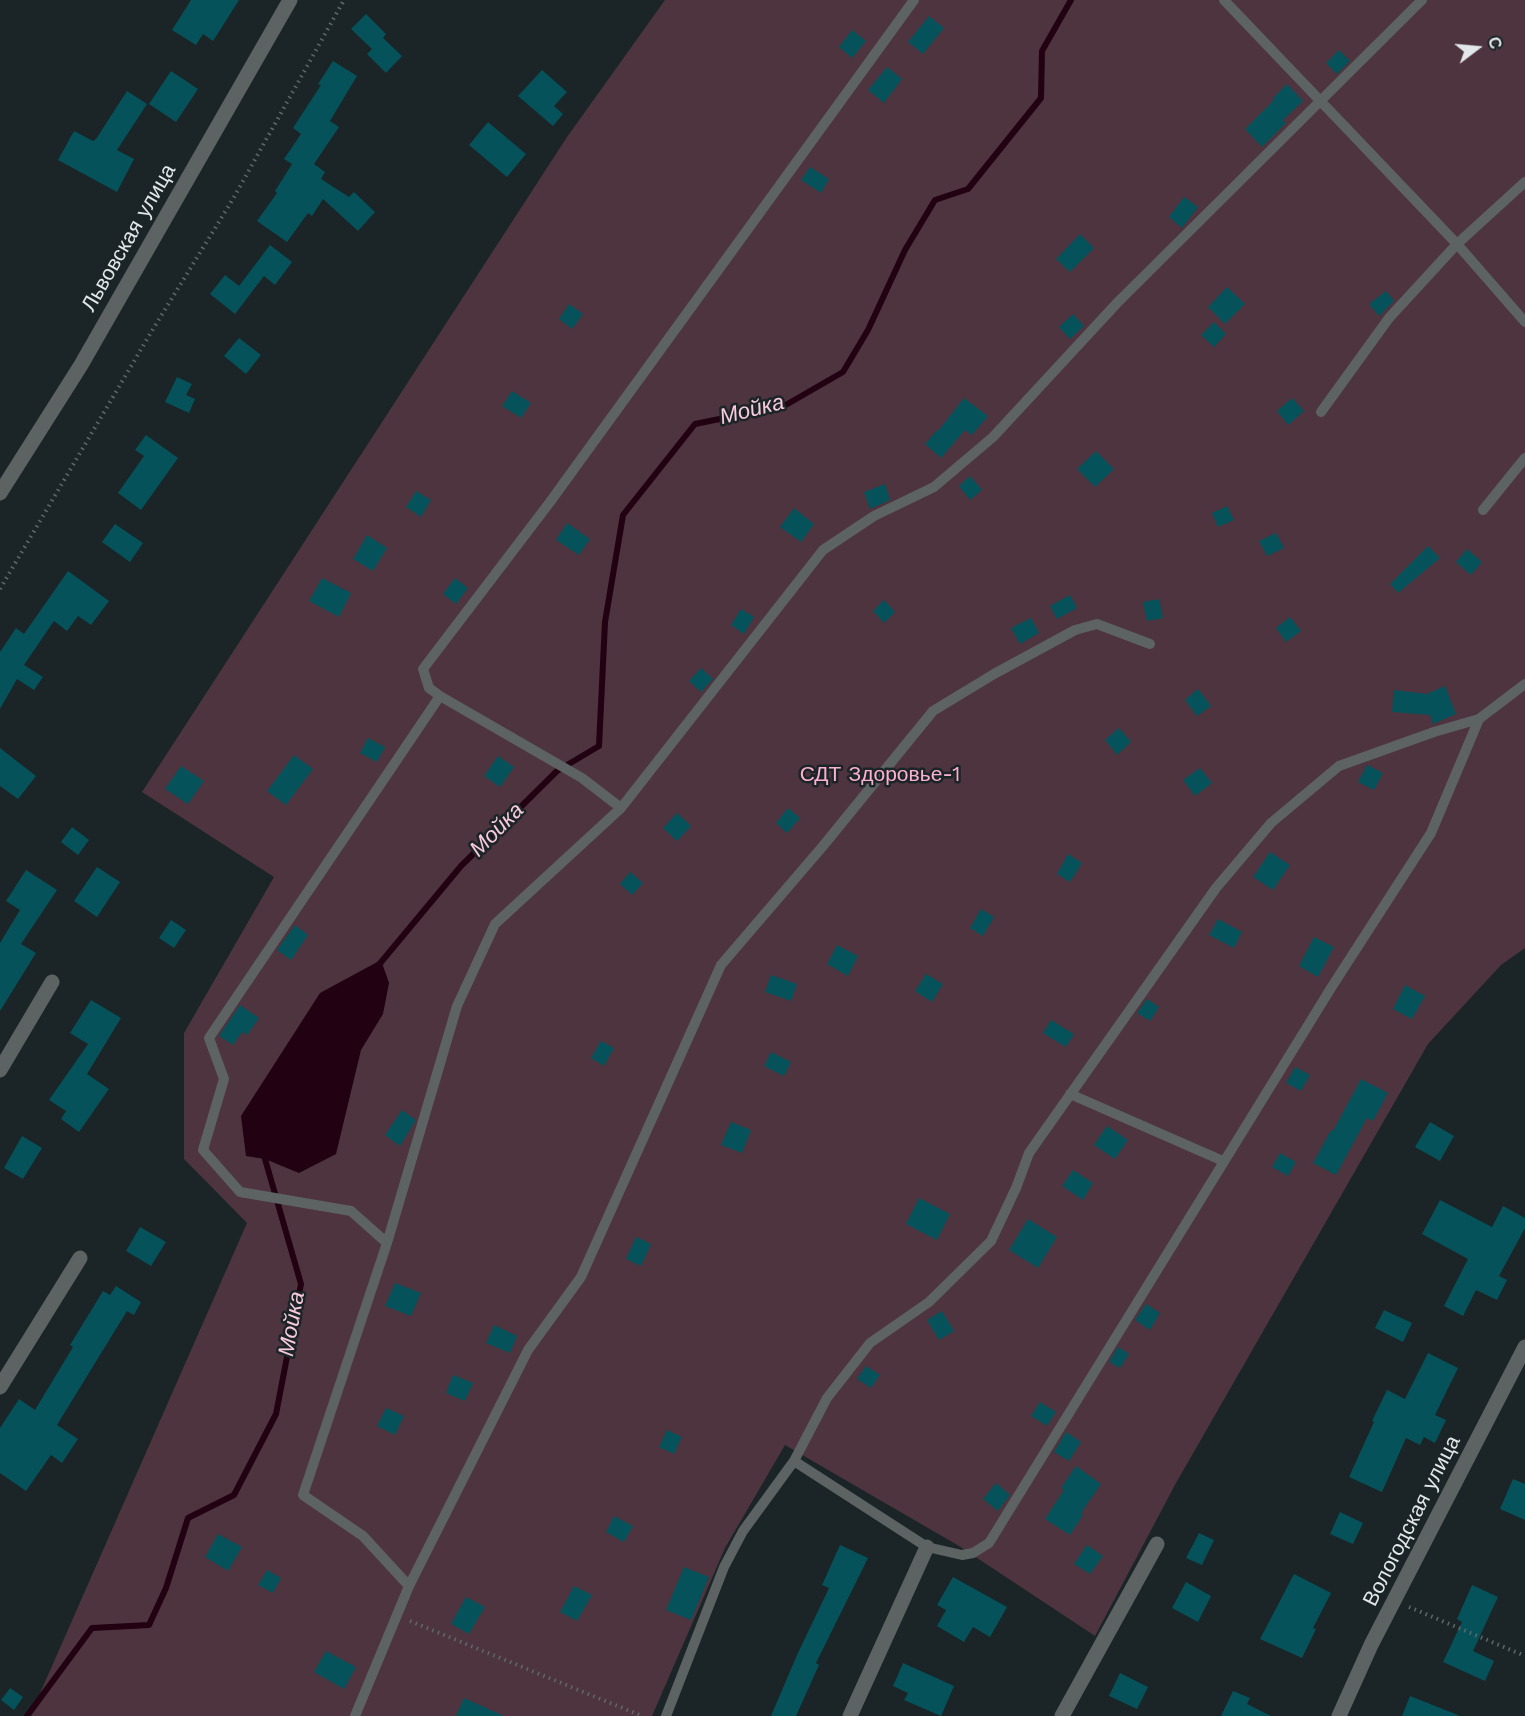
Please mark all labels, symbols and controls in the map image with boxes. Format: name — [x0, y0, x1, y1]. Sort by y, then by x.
north arrow — [1447, 18, 1507, 78]
text: С — [1484, 35, 1506, 51]
street label: Львовская улица — [77, 160, 181, 316]
water label: Мойка — [717, 389, 787, 431]
park label: СДТ Здоровье-1 — [800, 762, 960, 788]
water label: Мойка — [465, 798, 529, 862]
water label: Мойка — [273, 1289, 311, 1359]
street label: Вологодская улица — [1358, 1431, 1466, 1611]

